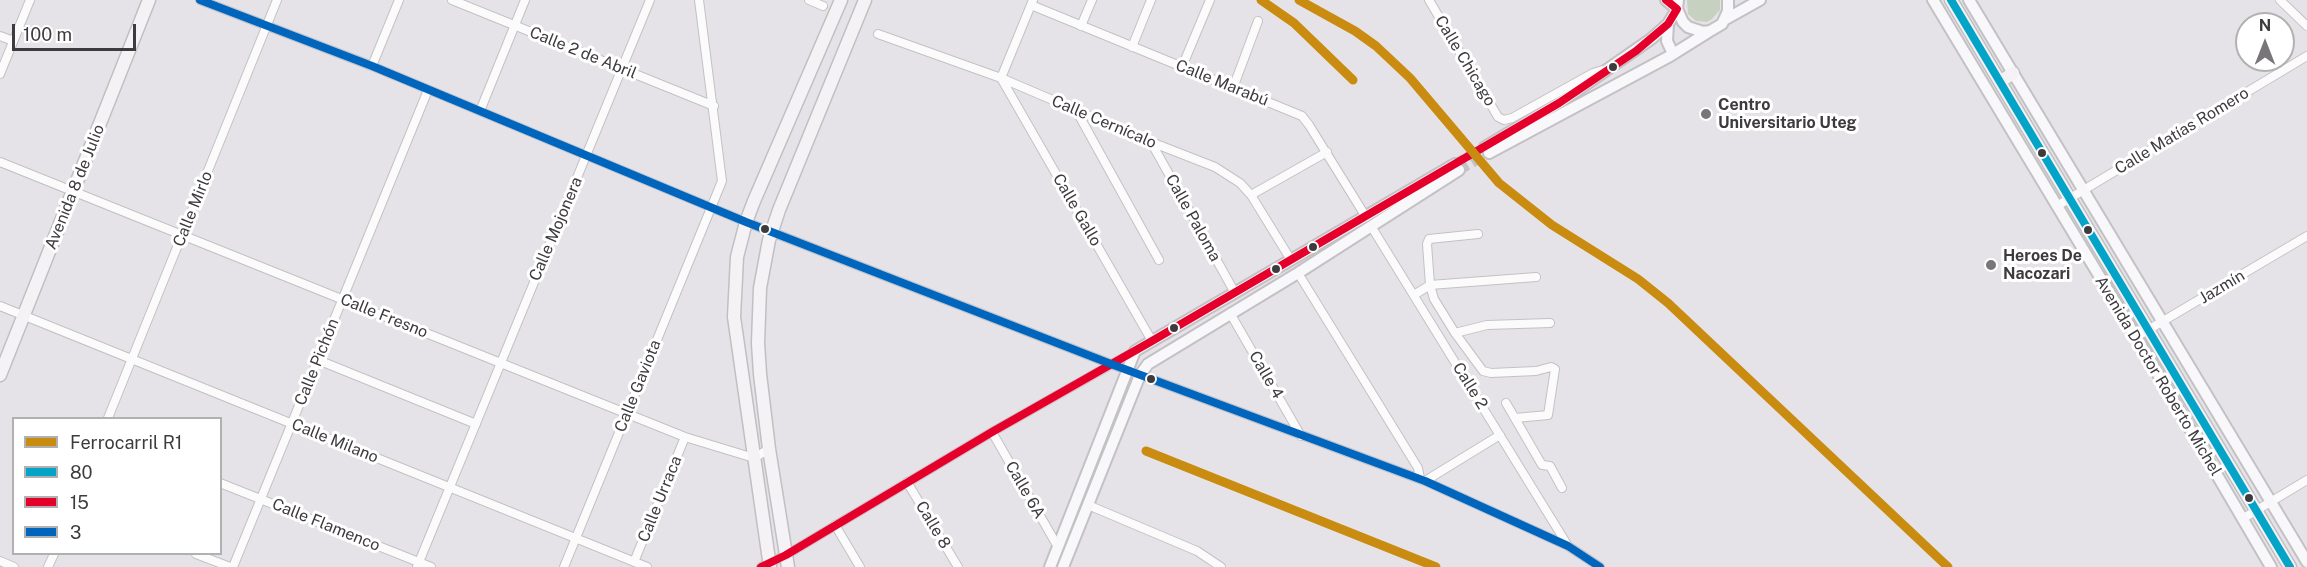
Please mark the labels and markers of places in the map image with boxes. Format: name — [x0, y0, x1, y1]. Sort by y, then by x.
unlabelled marker — [1607, 61, 1619, 73]
place label: Centro Universitario Uteg — [1718, 95, 1857, 133]
marker: Centro Universitario Uteg — [1699, 107, 1713, 121]
unlabelled marker — [2036, 147, 2048, 159]
unlabelled marker — [759, 223, 771, 235]
unlabelled marker — [2082, 224, 2094, 236]
unlabelled marker — [1307, 241, 1319, 253]
place label: Heroes De Nacozari — [2003, 246, 2082, 284]
marker: Heroes De Nacozari — [1984, 258, 1998, 272]
unlabelled marker — [1270, 263, 1282, 275]
unlabelled marker — [1168, 322, 1180, 334]
unlabelled marker — [1145, 373, 1157, 385]
unlabelled marker — [2243, 492, 2255, 504]

